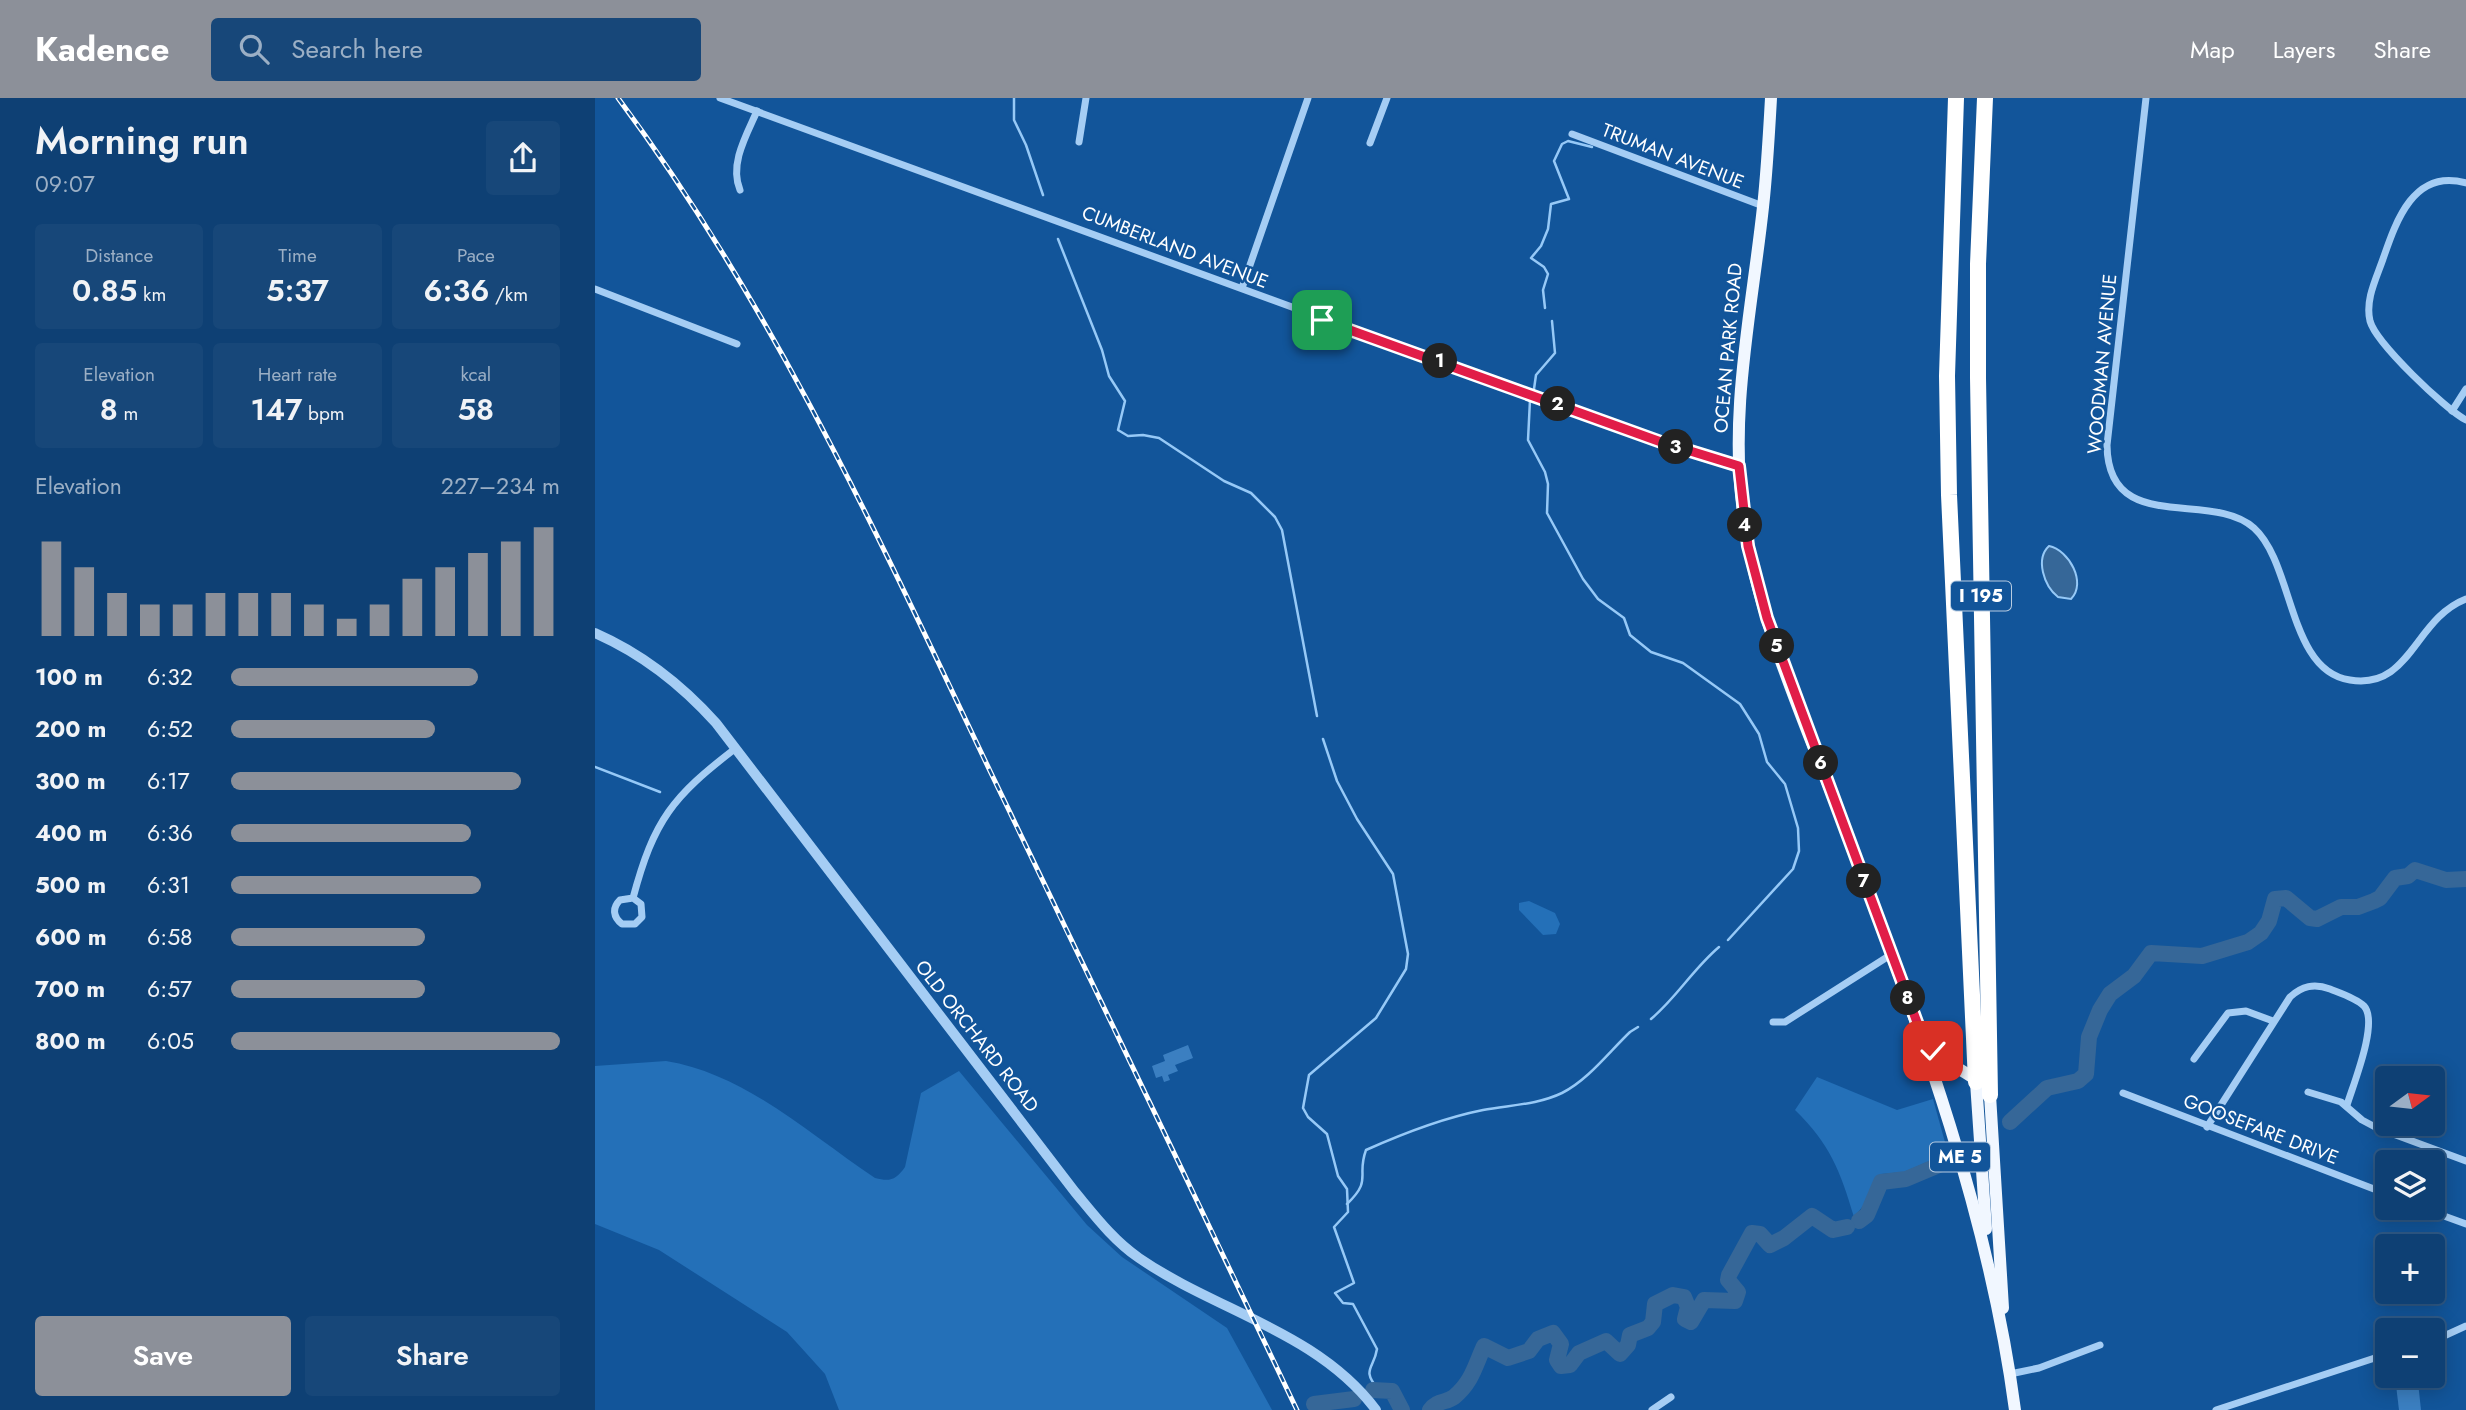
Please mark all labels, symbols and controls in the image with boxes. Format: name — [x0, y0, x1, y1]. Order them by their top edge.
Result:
search box — [211, 18, 701, 81]
text: Kadence — [35, 26, 169, 73]
icon: search — [235, 30, 273, 68]
text: Search here — [291, 30, 423, 68]
text: Map — [2190, 32, 2235, 67]
text: Layers — [2273, 32, 2335, 67]
text: Share — [2373, 32, 2431, 67]
text: Morning run — [35, 113, 249, 168]
street label: TRUMAN AVENUE — [1598, 116, 1748, 196]
button: share — [486, 121, 560, 195]
text: 09:07 — [35, 167, 95, 201]
street label: CUMBERLAND AVENUE — [1078, 199, 1272, 295]
text: Distance — [85, 242, 153, 269]
text: Time — [278, 242, 317, 269]
text: Pace — [457, 242, 495, 269]
street label: OCEAN PARK ROAD — [1707, 262, 1749, 434]
text: 0.85 — [72, 269, 137, 312]
text: 5:37 — [266, 269, 329, 312]
text: 6:36 — [424, 269, 489, 312]
street label: WOODMAN AVENUE — [2081, 273, 2123, 455]
text: km — [137, 281, 166, 308]
text: /km — [489, 281, 528, 308]
pin — [1292, 290, 1352, 350]
icon: arrive — [1303, 301, 1341, 339]
pin: 1 — [1423, 344, 1457, 378]
text: 1 — [1435, 347, 1444, 374]
text: Elevation — [83, 361, 155, 388]
text: Heart rate — [258, 361, 337, 388]
text: kcal — [460, 361, 491, 388]
pin: 2 — [1541, 386, 1576, 422]
text: 8 — [100, 388, 118, 431]
text: 147 — [250, 388, 302, 431]
text: 58 — [457, 388, 494, 431]
text: 2 — [1551, 390, 1564, 417]
text: m — [118, 400, 138, 427]
text: bpm — [302, 400, 345, 427]
pin: 3 — [1659, 430, 1693, 464]
text: 3 — [1670, 433, 1681, 460]
text: Elevation — [35, 469, 122, 503]
text: 227–234 m — [441, 469, 560, 503]
pin: 4 — [1727, 508, 1763, 542]
text: 4 — [1738, 511, 1751, 538]
road number: I 195 — [1951, 582, 2011, 610]
pin: 5 — [1759, 628, 1795, 664]
text: 5 — [1770, 632, 1783, 659]
text: 100 m — [35, 660, 103, 694]
text: 6:32 — [147, 660, 193, 694]
text: 200 m — [35, 712, 106, 746]
text: 6:52 — [147, 712, 193, 746]
pin: 6 — [1803, 746, 1839, 780]
text: 6 — [1814, 749, 1827, 776]
text: 300 m — [35, 764, 106, 798]
text: 6:17 — [147, 764, 190, 798]
text: 400 m — [35, 816, 107, 850]
text: 6:36 — [147, 816, 193, 850]
pin: 7 — [1847, 864, 1881, 898]
text: 7 — [1858, 867, 1869, 894]
text: 500 m — [35, 868, 106, 902]
text: 6:31 — [147, 868, 190, 902]
text: 600 m — [35, 920, 107, 954]
text: 6:58 — [147, 920, 193, 954]
street label: OLD ORCHARD ROAD — [909, 954, 1045, 1118]
text: 700 m — [35, 972, 105, 1006]
text: 6:57 — [147, 972, 192, 1006]
pin: 8 — [1891, 981, 1925, 1016]
text: 8 — [1902, 984, 1913, 1011]
pin — [1903, 1021, 1963, 1081]
text: 800 m — [35, 1024, 106, 1058]
text: 6:05 — [147, 1024, 194, 1058]
icon: check — [1914, 1032, 1952, 1070]
north arrow — [2375, 1066, 2445, 1136]
map controls — [2375, 1066, 2445, 1388]
street label: GOOSEFARE DRIVE — [2179, 1087, 2343, 1171]
road number: ME 5 — [1930, 1142, 1990, 1172]
button: layers — [2375, 1150, 2445, 1220]
button: + — [2375, 1234, 2445, 1304]
button: Save — [35, 1316, 291, 1396]
button: Share — [305, 1316, 560, 1396]
button: − — [2375, 1318, 2445, 1388]

